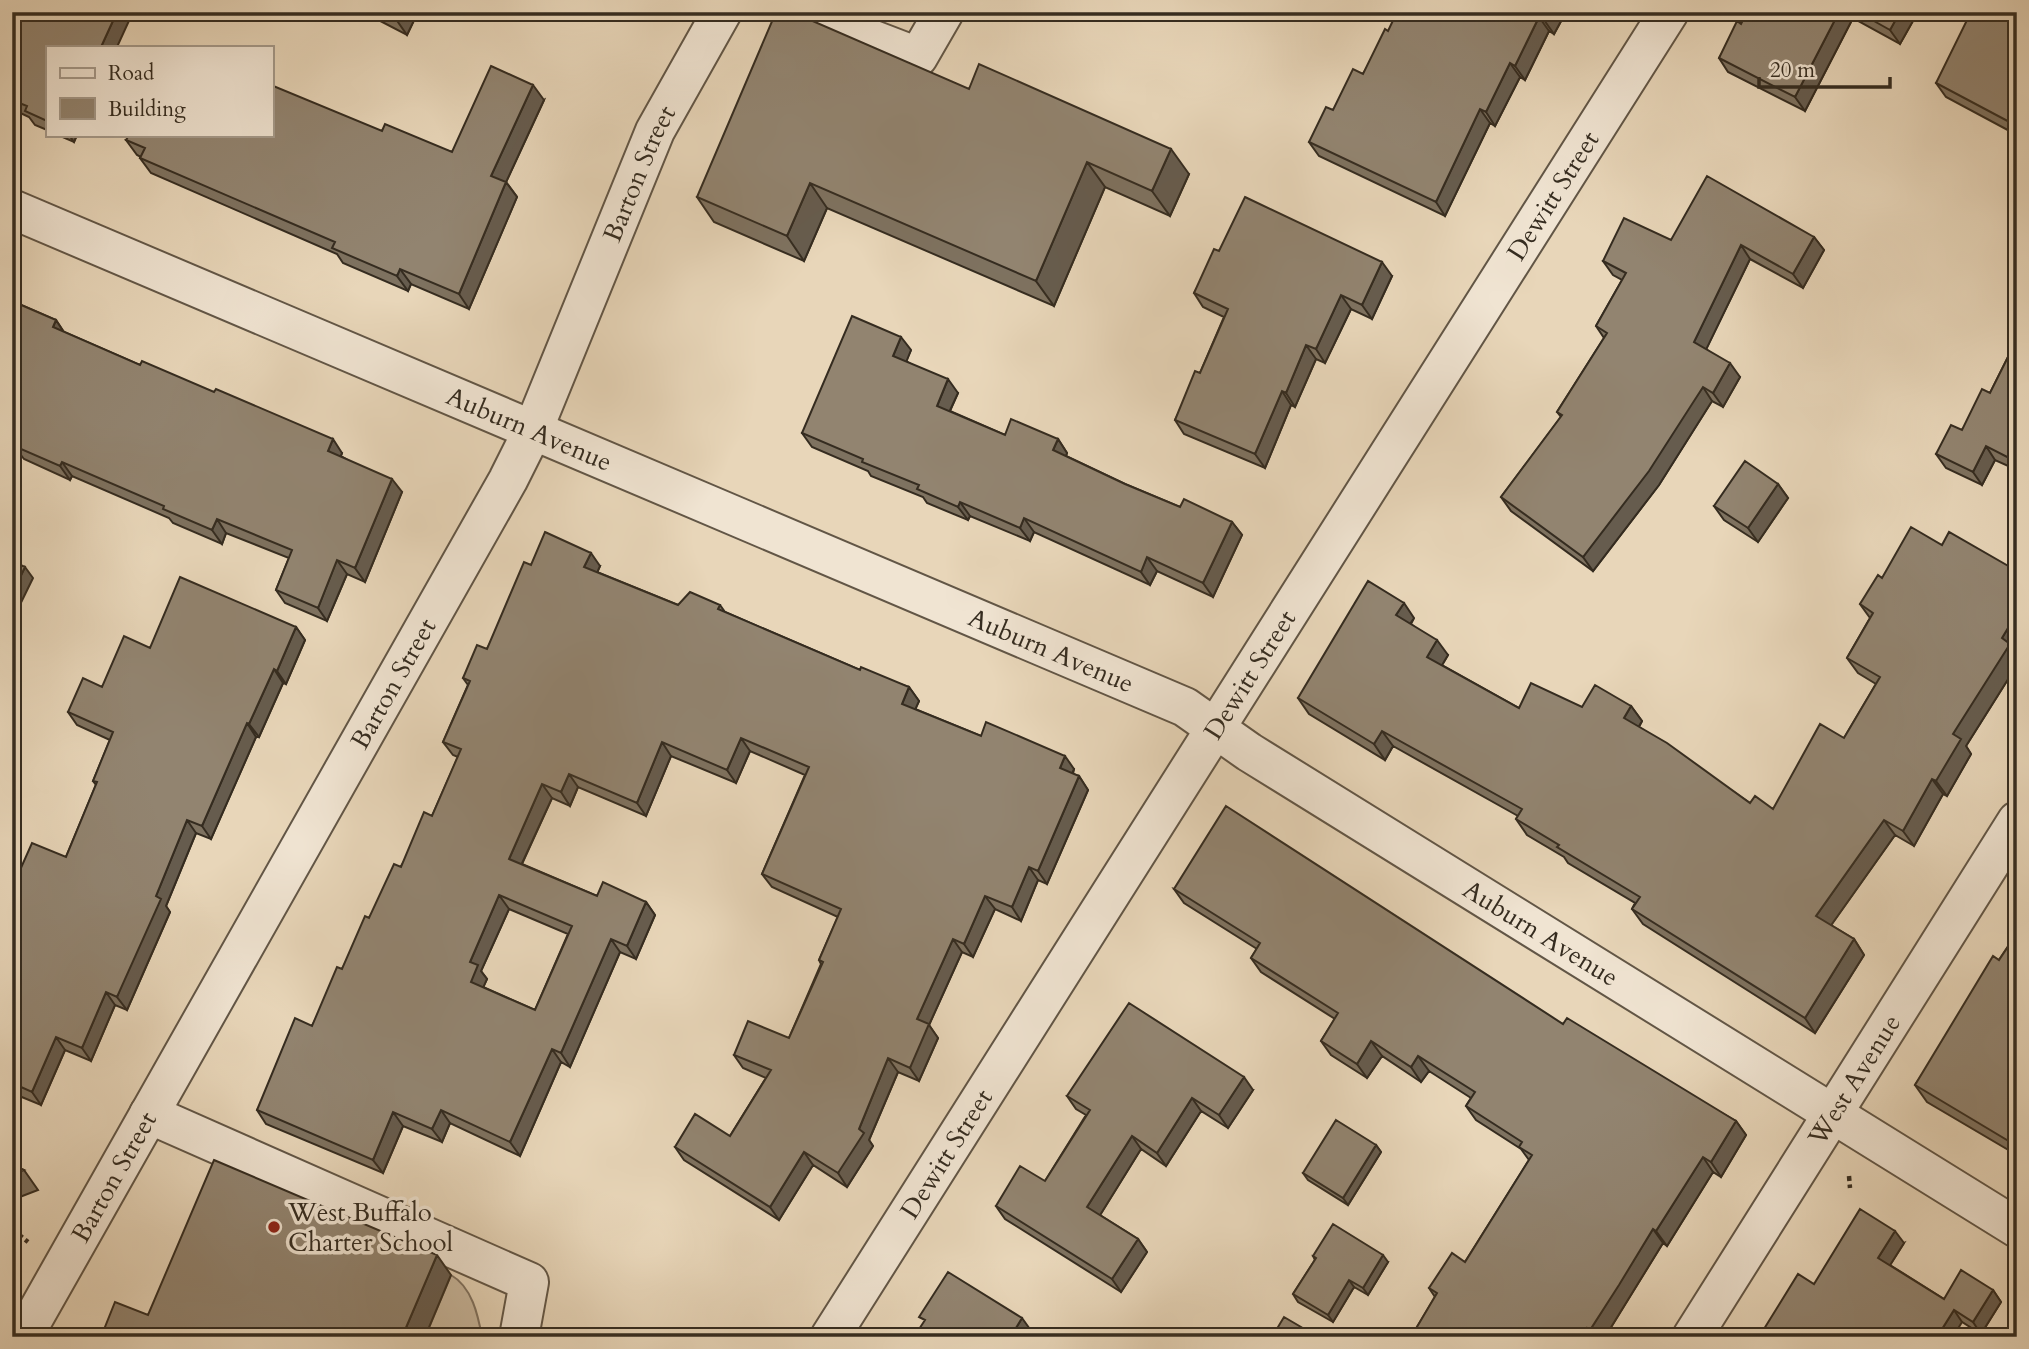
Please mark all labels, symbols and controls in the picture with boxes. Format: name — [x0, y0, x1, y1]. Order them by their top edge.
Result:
legend — [46, 46, 273, 136]
scale bar — [1759, 46, 1891, 90]
text: 20 m — [1770, 56, 1815, 85]
text: Road — [108, 59, 154, 88]
text: Building — [108, 95, 186, 124]
street label: Barton Street — [594, 99, 683, 247]
street label: Dewitt Street — [1499, 124, 1607, 267]
street label: Auburn Avenue — [441, 378, 617, 479]
street label: Auburn Avenue — [963, 600, 1139, 701]
street label: Dewitt Street — [1195, 603, 1304, 746]
street label: Barton Street — [342, 612, 444, 755]
street label: Auburn Avenue — [1457, 872, 1625, 994]
street label: West Avenue — [1799, 1007, 1908, 1153]
street label: Dewitt Street — [892, 1082, 1000, 1225]
street label: Barton Street — [63, 1105, 165, 1249]
place label: West Buffalo Charter School — [287, 1195, 454, 1260]
marker: West Buffalo Charter School — [266, 1219, 282, 1235]

